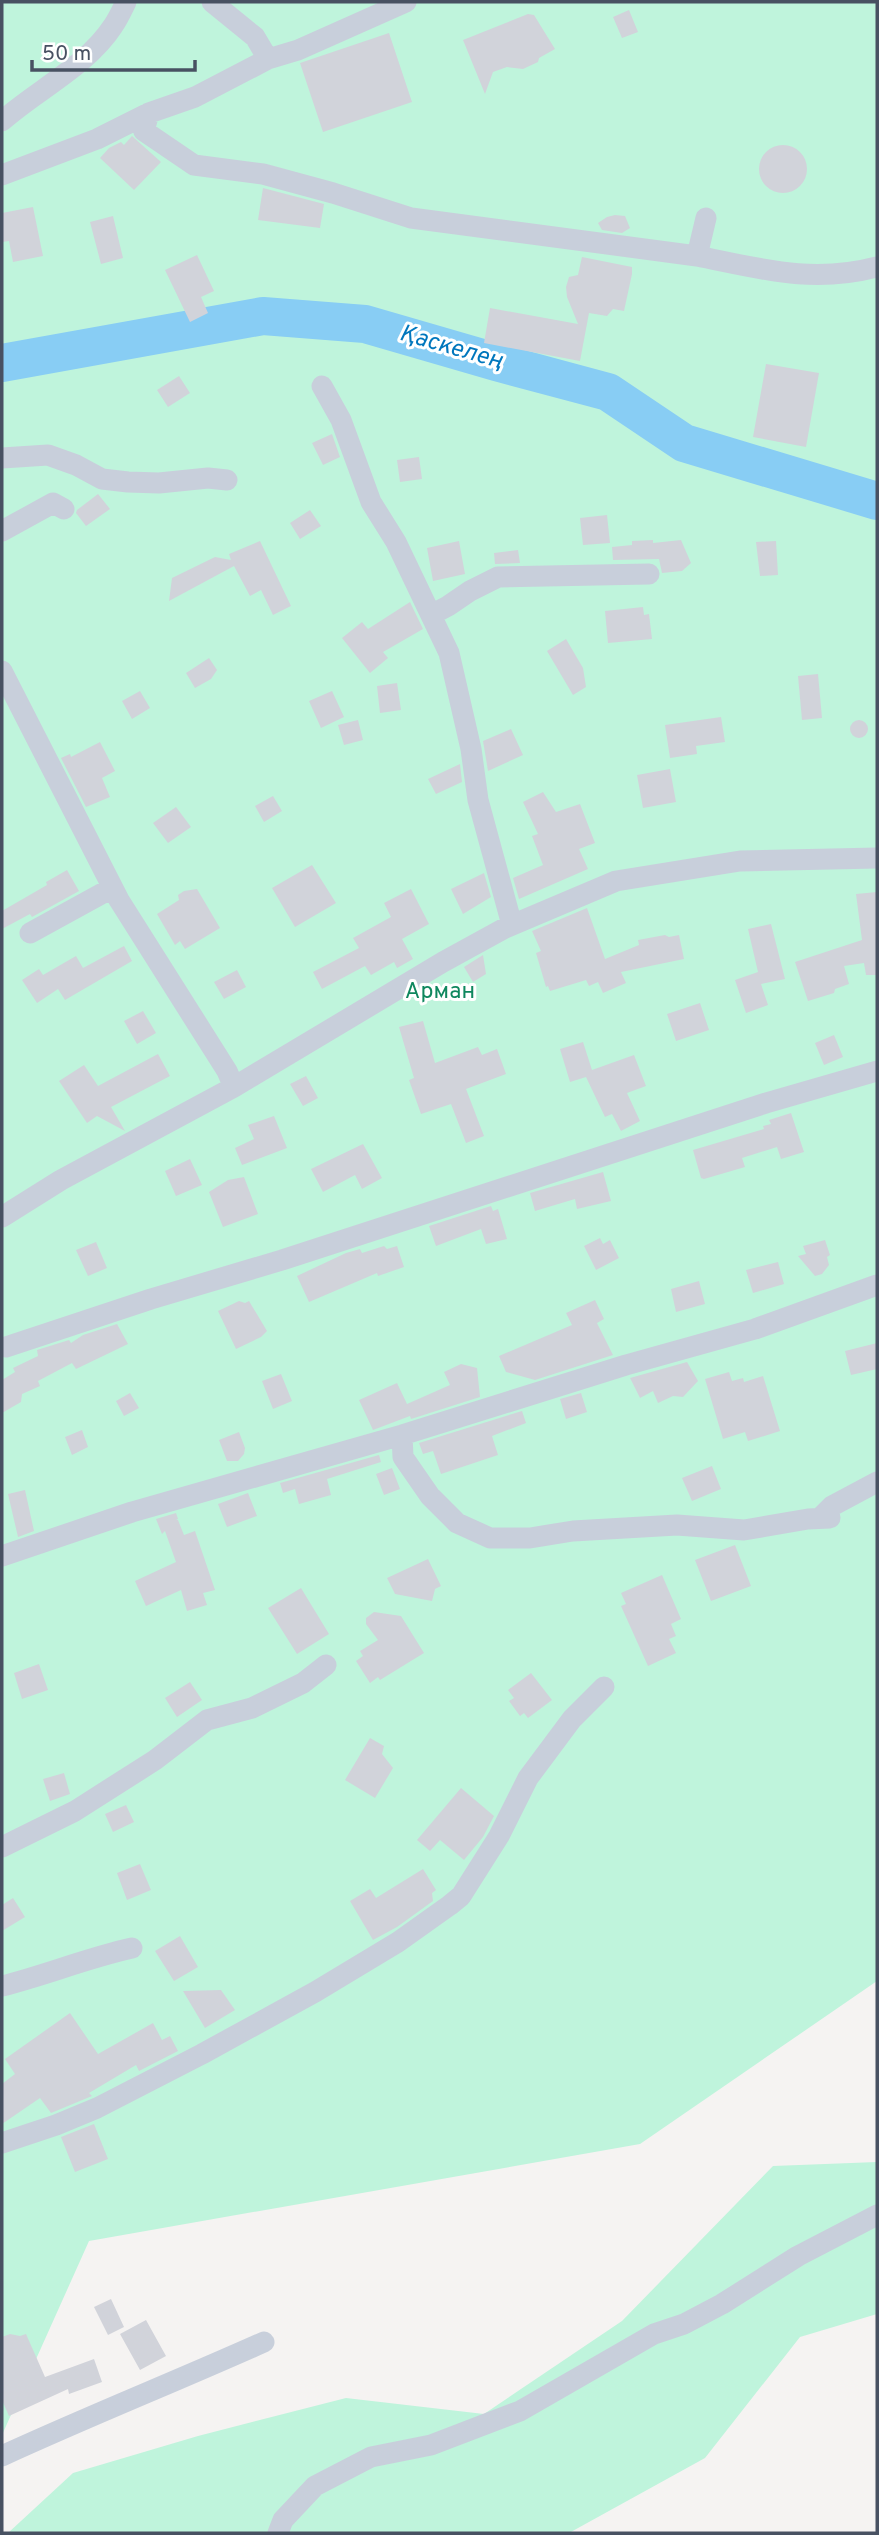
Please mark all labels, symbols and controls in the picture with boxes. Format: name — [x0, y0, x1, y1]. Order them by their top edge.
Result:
scale bar — [32, 28, 194, 72]
text: 50 m — [42, 41, 91, 68]
water label: Қаскелең — [396, 319, 507, 377]
park label: Арман — [405, 978, 475, 1007]

